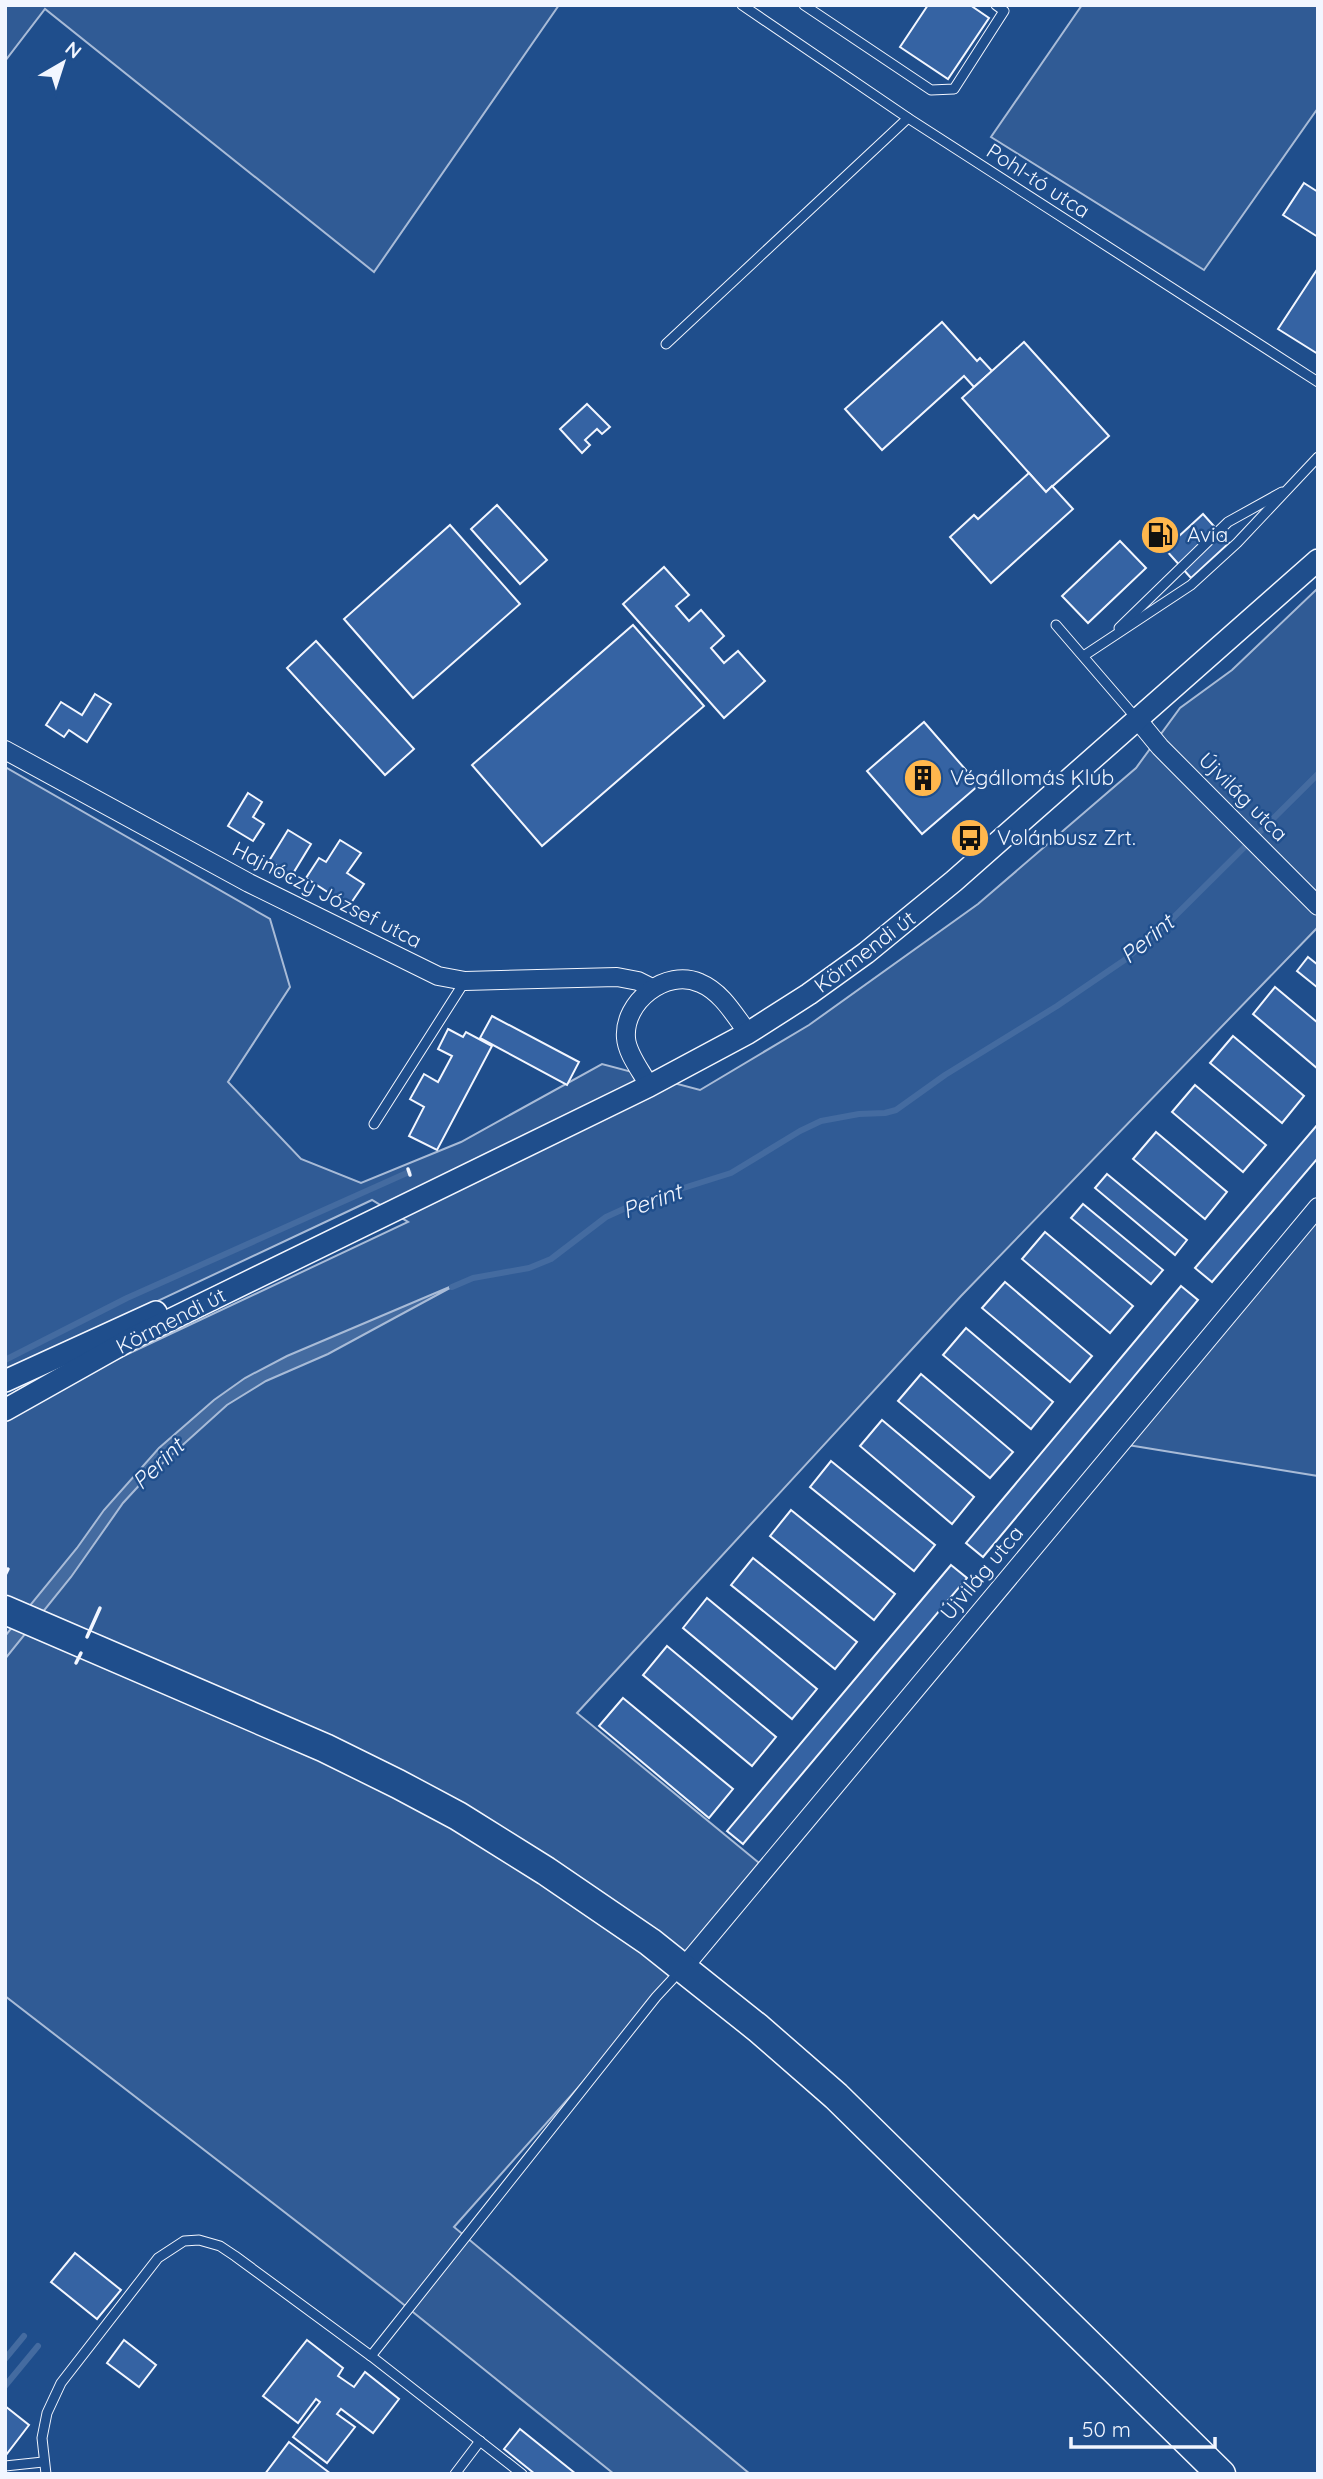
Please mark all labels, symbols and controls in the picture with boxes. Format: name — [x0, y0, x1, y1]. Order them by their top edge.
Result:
north arrow — [28, 28, 98, 98]
text: N — [61, 36, 87, 64]
street label: Pohl-tó utca — [982, 137, 1095, 223]
fuel station icon: Avia — [1139, 514, 1181, 556]
place label: Avia — [1187, 521, 1228, 547]
street label: Újvilág utca — [1194, 746, 1294, 846]
building icon: Végállomás Klub — [902, 757, 944, 799]
place label: Végállomás Klub — [950, 764, 1114, 790]
bus stop icon: Volánbusz Zrt. — [949, 817, 991, 859]
place label: Volánbusz Zrt. — [997, 824, 1136, 850]
street label: Hajnóczy József utca — [228, 835, 426, 953]
street label: Körmendi út — [809, 905, 920, 998]
water label: Perint — [1114, 906, 1181, 969]
water label: Perint — [618, 1176, 688, 1225]
street label: Körmendi út — [111, 1281, 230, 1359]
water label: Perint — [126, 1430, 191, 1495]
street label: Újvilág utca — [934, 1520, 1028, 1625]
scale bar — [1071, 2406, 1214, 2450]
text: 50 m — [1082, 2416, 1131, 2442]

